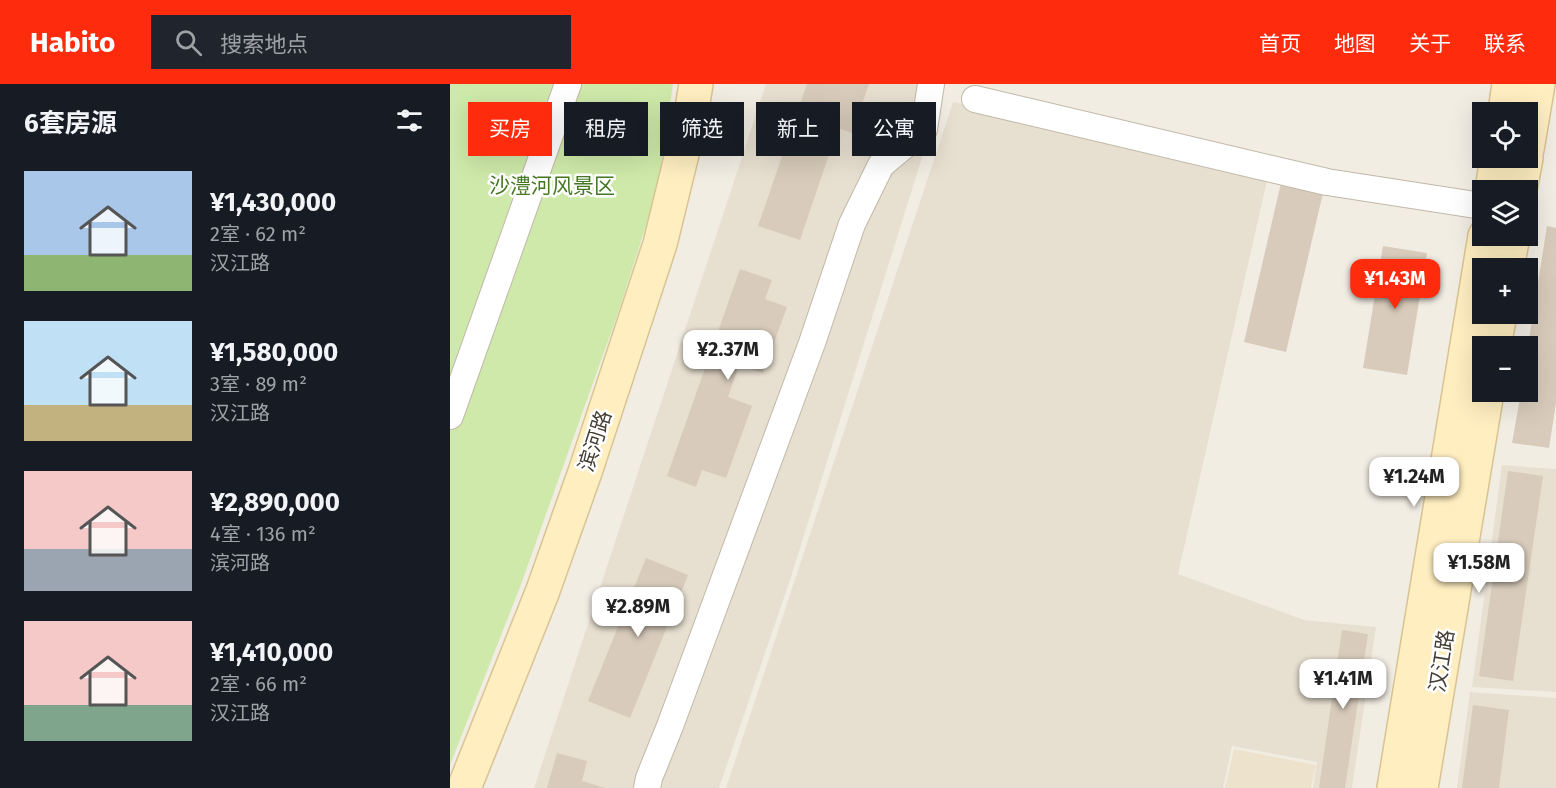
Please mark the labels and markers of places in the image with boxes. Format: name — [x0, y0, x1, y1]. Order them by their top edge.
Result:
pin: ¥1.43M — [1346, 259, 1444, 310]
pin: ¥2.37M — [679, 330, 777, 381]
pin: ¥1.24M — [1365, 457, 1463, 508]
pin: ¥1.58M — [1430, 543, 1528, 594]
pin: ¥2.89M — [589, 587, 687, 638]
pin: ¥1.41M — [1294, 659, 1392, 710]

